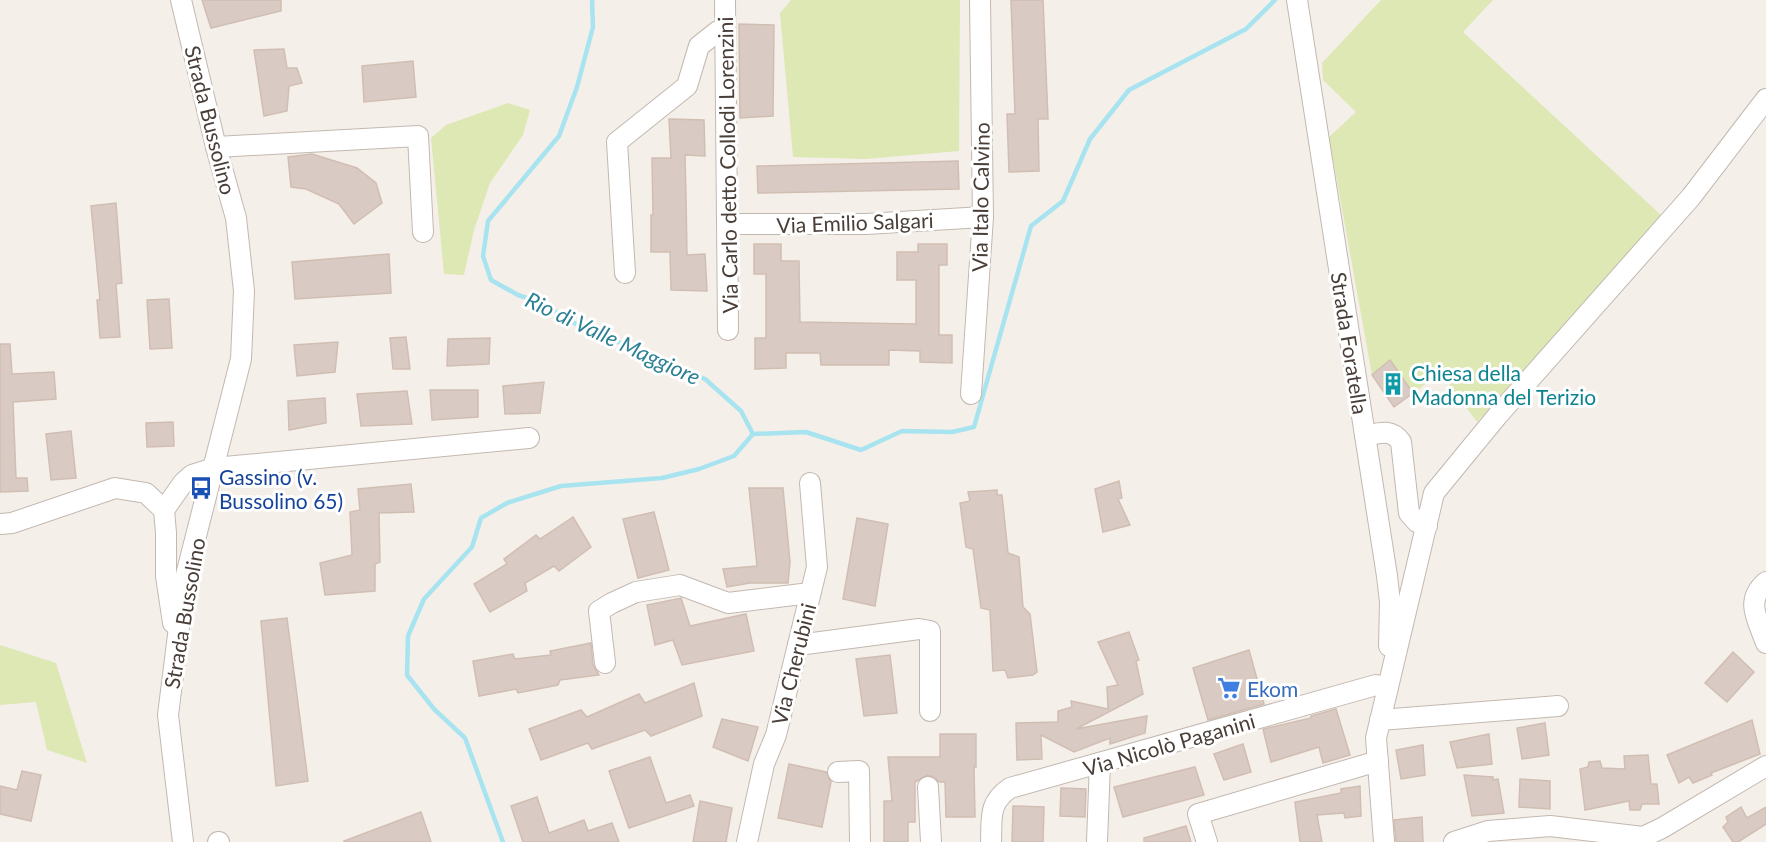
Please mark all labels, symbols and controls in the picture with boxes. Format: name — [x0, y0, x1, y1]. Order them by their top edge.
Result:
street label: Via Carlo detto Collodi Lorenzini — [712, 16, 742, 314]
street label: Strada Bussolino — [180, 43, 242, 197]
street label: Via Italo Calvino — [966, 122, 994, 272]
street label: Via Emilio Salgari — [776, 207, 934, 237]
street label: Strada Foratella — [1326, 270, 1374, 416]
water label: Rio di Valle Maggiore — [521, 286, 705, 390]
place label: Chiesa della Madonna del Terizio — [1411, 360, 1596, 409]
building icon: Chiesa della Madonna del Terizio — [1380, 371, 1406, 397]
place label: Gassino (v. Bussolino 65) — [219, 464, 343, 513]
bus stop icon: Gassino (v. Bussolino 65) — [188, 475, 214, 501]
street label: Strada Bussolino — [158, 536, 210, 690]
street label: Via Cherubini — [766, 600, 820, 728]
supermarket icon: Ekom — [1216, 675, 1242, 701]
place label: Ekom — [1247, 676, 1298, 701]
street label: Via Nicolò Paganini — [1080, 708, 1258, 780]

